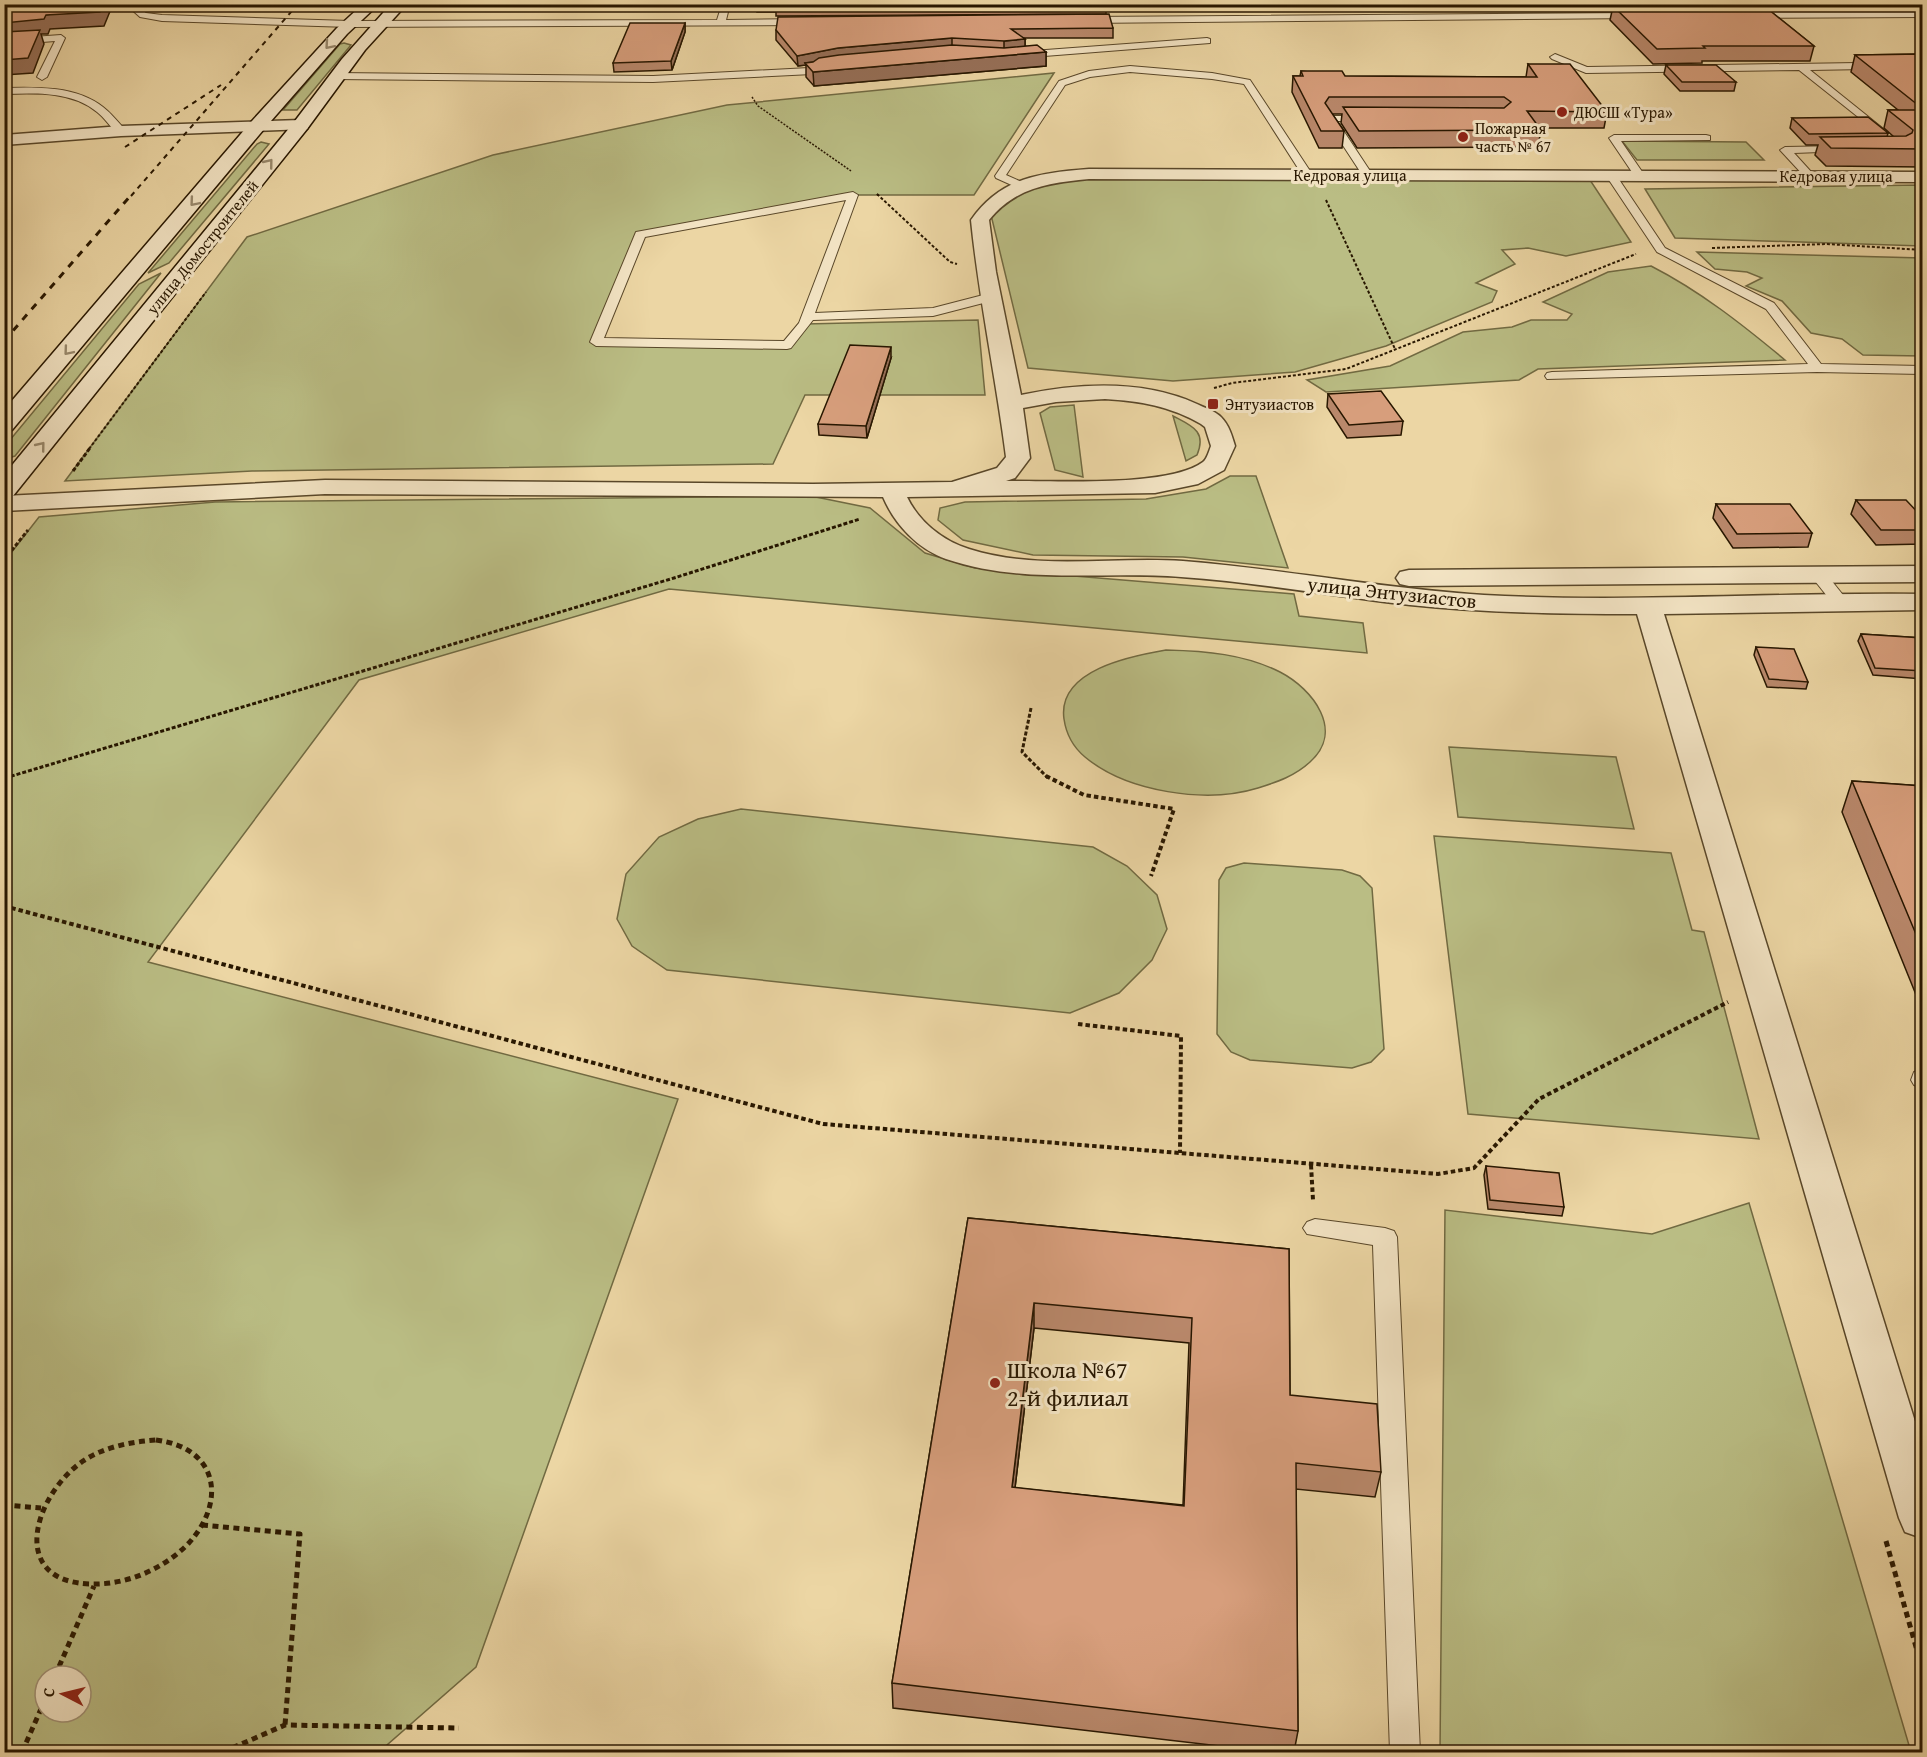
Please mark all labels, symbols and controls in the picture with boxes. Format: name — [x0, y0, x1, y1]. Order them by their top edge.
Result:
one-way arrow — [325, 38, 336, 49]
place label: ДЮСШ «Тура» — [1573, 100, 1673, 124]
marker: ДЮСШ «Тура» — [1555, 105, 1569, 119]
place label: Пожарная часть № 67 — [1475, 116, 1551, 158]
marker: Пожарная часть № 67 — [1456, 130, 1470, 144]
one-way arrow — [262, 159, 273, 170]
street label: Кедровая улица — [1293, 163, 1407, 187]
street label: Кедровая улица — [1779, 164, 1893, 188]
street label: улица Домостроителей — [140, 174, 264, 320]
one-way arrow — [190, 195, 201, 206]
one-way arrow — [64, 344, 75, 355]
place label: Энтузиастов — [1225, 392, 1314, 416]
marker: Энтузиастов — [1206, 397, 1220, 411]
one-way arrow — [34, 442, 45, 453]
street label: улица Энтузиастов — [1305, 569, 1478, 615]
place label: Школа №67 2-й филиал — [1007, 1352, 1129, 1415]
marker: Школа №67 2-й филиал — [988, 1376, 1002, 1390]
north arrow — [33, 1664, 93, 1724]
text: С — [36, 1686, 61, 1698]

